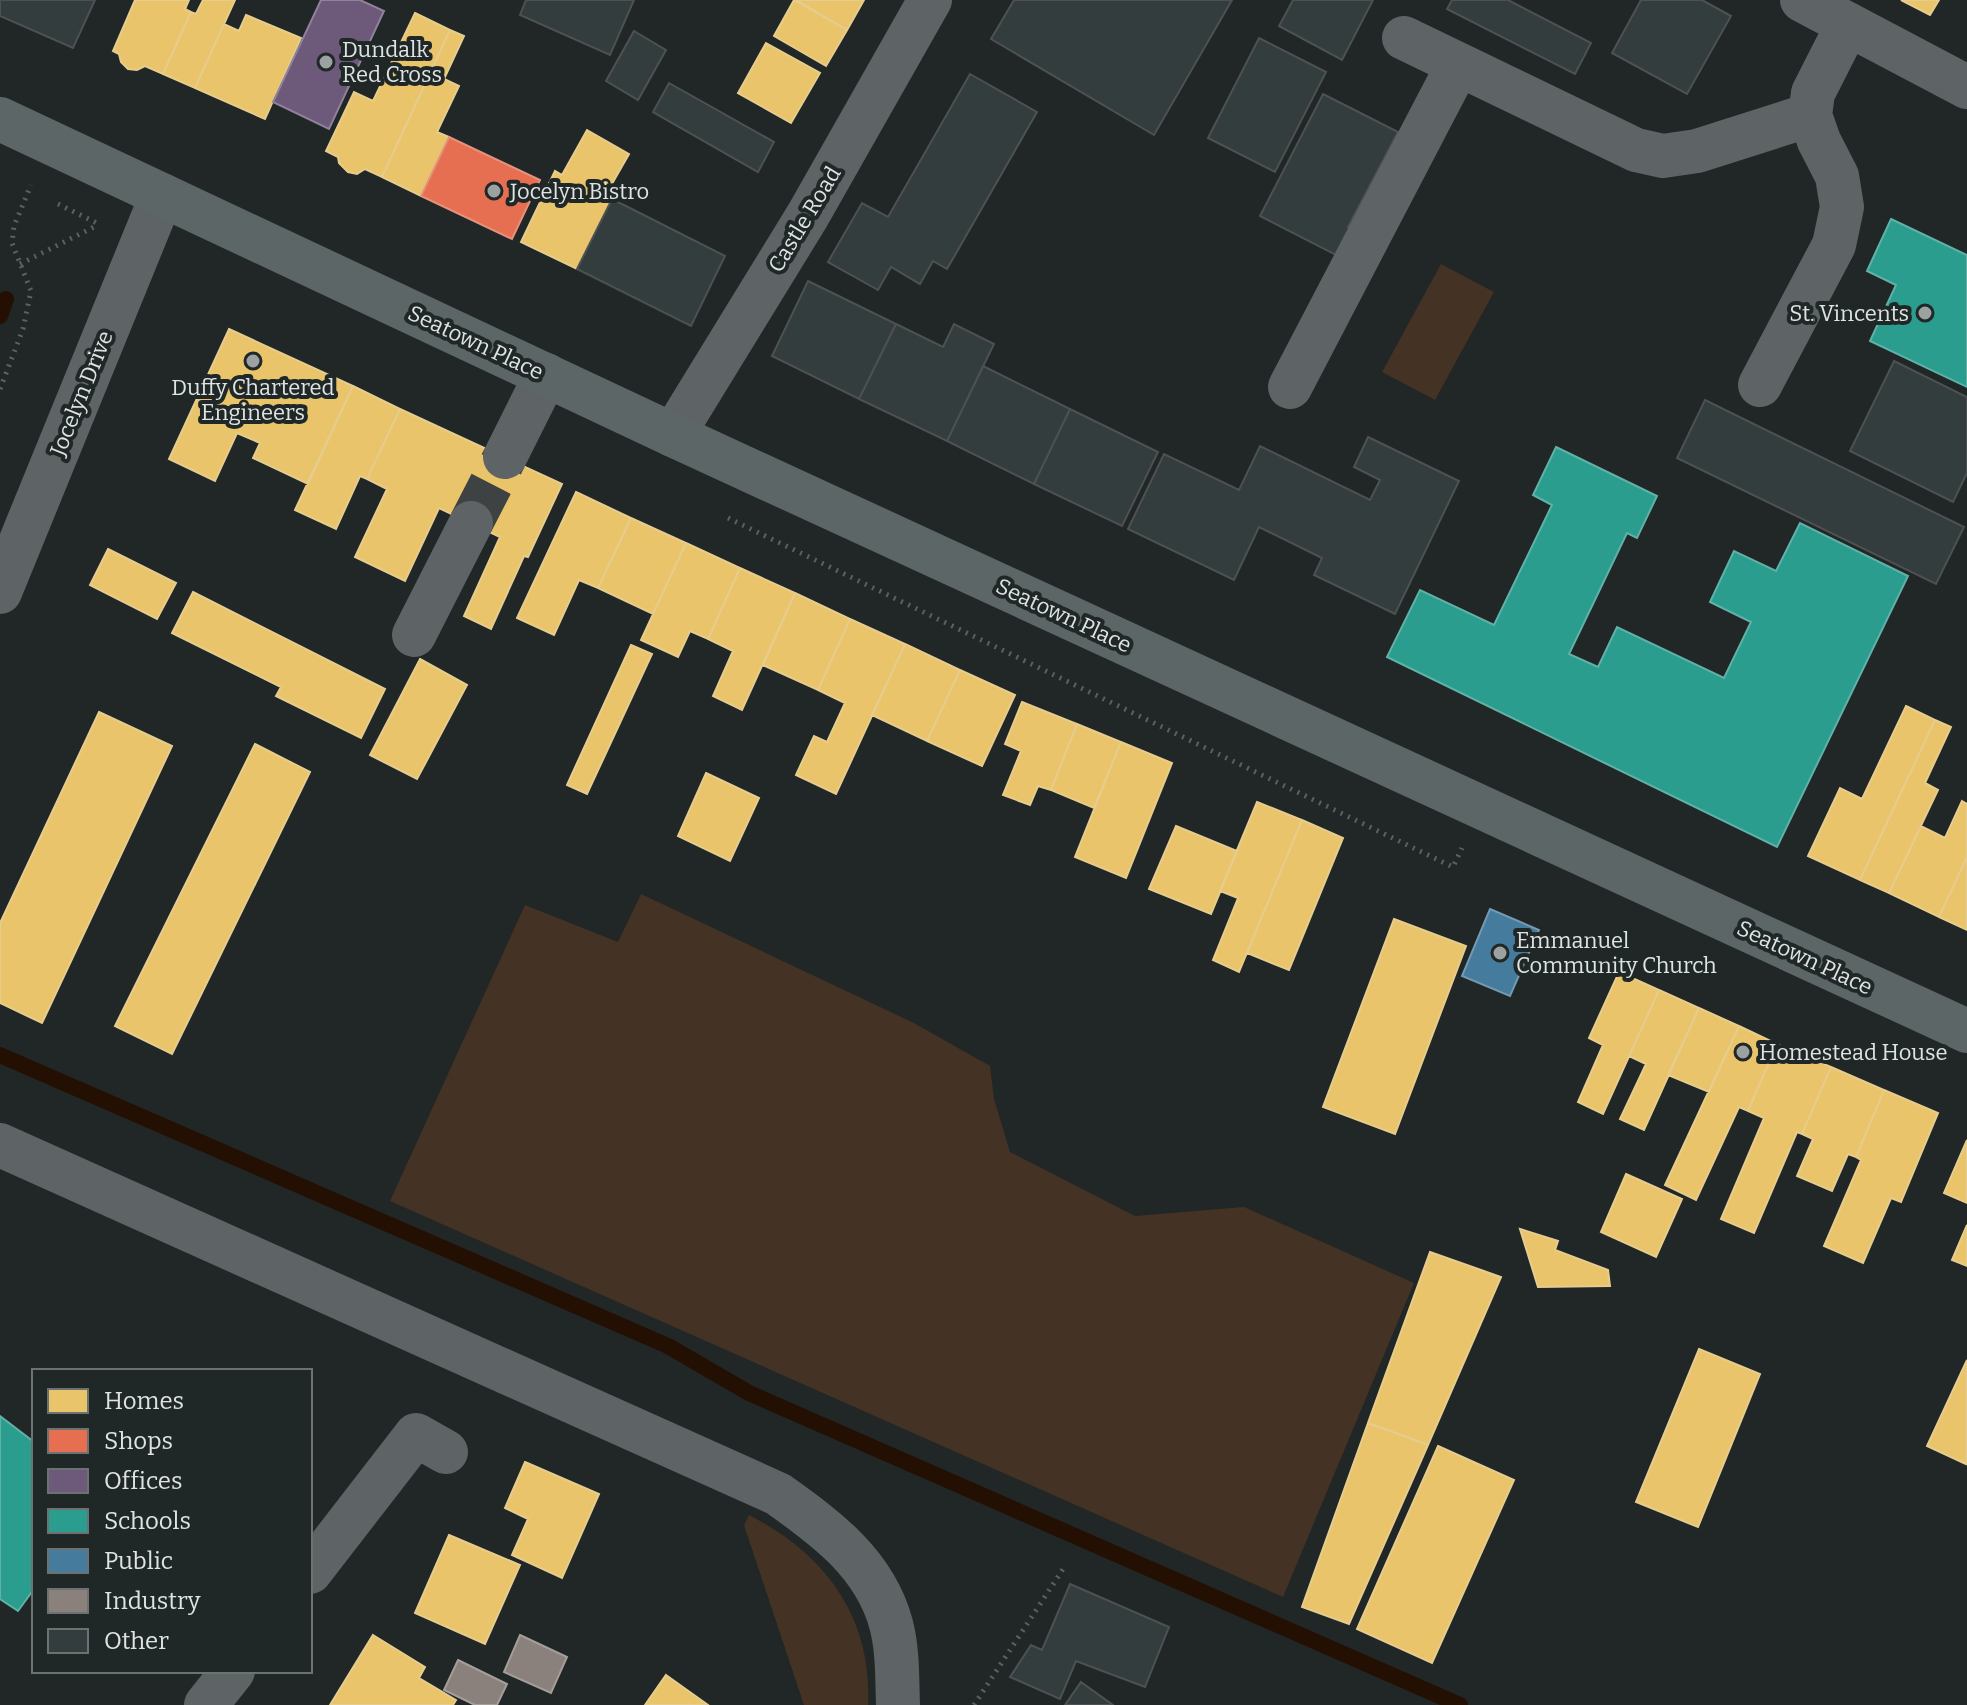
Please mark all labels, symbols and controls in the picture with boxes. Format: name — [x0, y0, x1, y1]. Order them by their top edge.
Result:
place label: Dundalk Red Cross — [342, 36, 442, 88]
marker: Dundalk Red Cross — [317, 53, 335, 71]
street label: Castle Road — [762, 162, 847, 277]
place label: Jocelyn Bistro — [509, 178, 649, 205]
marker: Jocelyn Bistro — [485, 182, 503, 200]
street label: Seatown Place — [404, 299, 548, 386]
place label: St. Vincents — [1789, 300, 1909, 327]
marker: St. Vincents — [1916, 304, 1934, 322]
street label: Jocelyn Drive — [44, 327, 119, 461]
marker: Duffy Chartered Engineers — [244, 352, 262, 370]
place label: Duffy Chartered Engineers — [171, 374, 335, 426]
street label: Seatown Place — [992, 572, 1136, 659]
street label: Seatown Place — [1733, 914, 1877, 1001]
place label: Emmanuel Community Church — [1516, 927, 1717, 979]
marker: Emmanuel Community Church — [1491, 944, 1509, 962]
place label: Homestead House — [1759, 1039, 1948, 1066]
marker: Homestead House — [1734, 1043, 1752, 1061]
legend — [32, 1369, 312, 1673]
text: Homes — [104, 1387, 184, 1415]
text: Shops — [104, 1427, 173, 1455]
text: Offices — [104, 1467, 182, 1495]
text: Schools — [104, 1507, 191, 1535]
text: Public — [104, 1547, 173, 1575]
text: Industry — [104, 1587, 201, 1615]
text: Other — [104, 1627, 169, 1655]

